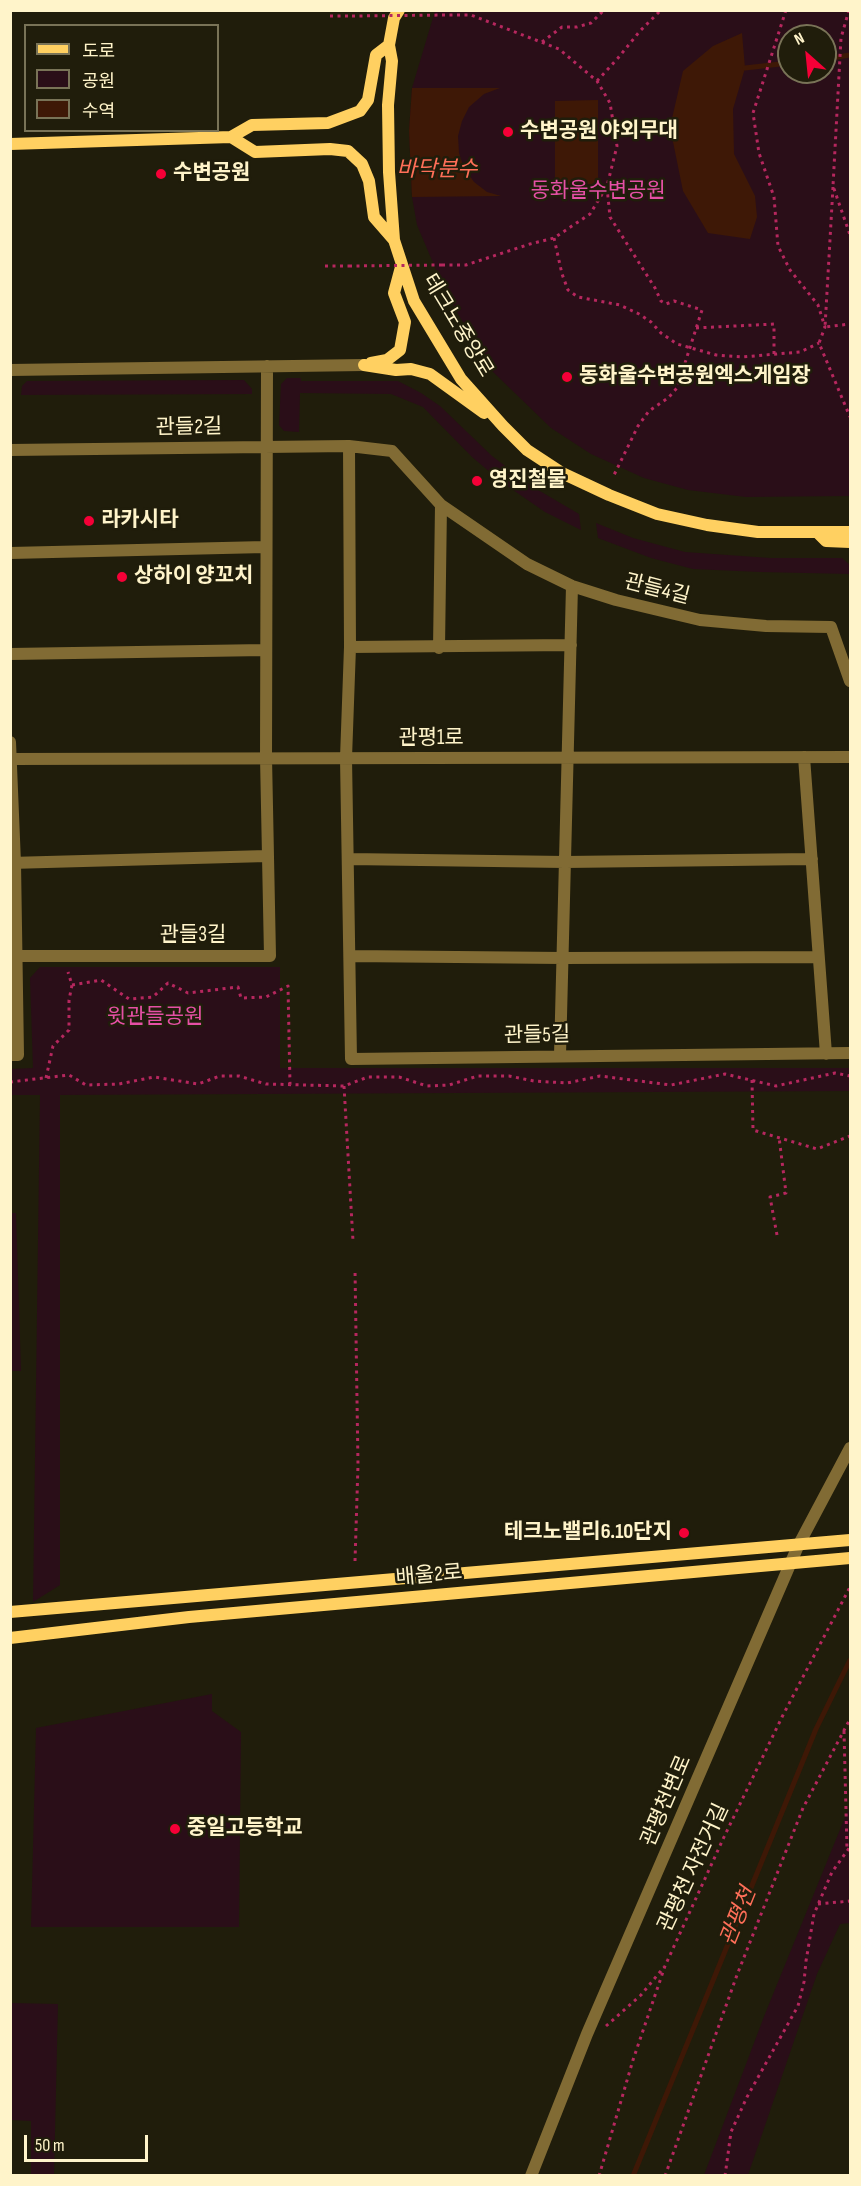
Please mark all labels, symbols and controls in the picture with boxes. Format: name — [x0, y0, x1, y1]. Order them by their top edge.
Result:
legend — [24, 24, 219, 132]
north arrow — [777, 24, 837, 84]
text: N — [791, 29, 808, 50]
text: 도로 — [82, 41, 115, 62]
text: 공원 — [82, 71, 115, 92]
text: 수역 — [82, 101, 115, 122]
place label: 수변공원 야외무대 — [520, 119, 678, 145]
marker: 수변공원 야외무대 — [501, 125, 515, 139]
water label: 바닥분수 — [397, 157, 477, 183]
place label: 수변공원 — [173, 161, 250, 187]
marker: 수변공원 — [154, 167, 168, 181]
park label: 동화울수변공원 — [530, 179, 666, 205]
street label: 테크노중앙로 — [416, 270, 498, 382]
place label: 동화울수변공원엑스게임장 — [579, 364, 811, 390]
marker: 동화울수변공원엑스게임장 — [560, 370, 574, 384]
street label: 관들2길 — [155, 415, 223, 441]
place label: 영진철물 — [489, 468, 566, 494]
marker: 영진철물 — [470, 474, 484, 488]
place label: 라카시타 — [101, 508, 178, 534]
marker: 라카시타 — [82, 514, 96, 528]
place label: 상하이 양꼬치 — [134, 564, 253, 590]
marker: 상하이 양꼬치 — [115, 570, 129, 584]
street label: 관들4길 — [622, 570, 692, 610]
street label: 관평1로 — [398, 726, 464, 752]
street label: 관들3길 — [160, 923, 226, 949]
park label: 윗관들공원 — [107, 1005, 203, 1031]
street label: 관들5길 — [504, 1023, 570, 1049]
place label: 테크노밸리6.10단지 — [504, 1520, 672, 1546]
marker: 테크노밸리6.10단지 — [677, 1526, 691, 1540]
street label: 배울2로 — [395, 1561, 463, 1591]
street label: 관평천변로 — [637, 1752, 697, 1850]
street label: 관평천 자전거길 — [653, 1800, 735, 1936]
place label: 중일고등학교 — [187, 1816, 303, 1842]
marker: 중일고등학교 — [168, 1822, 182, 1836]
water label: 관평천 — [715, 1884, 763, 1950]
scale bar — [27, 2123, 152, 2161]
text: 50 m — [35, 2135, 65, 2156]

